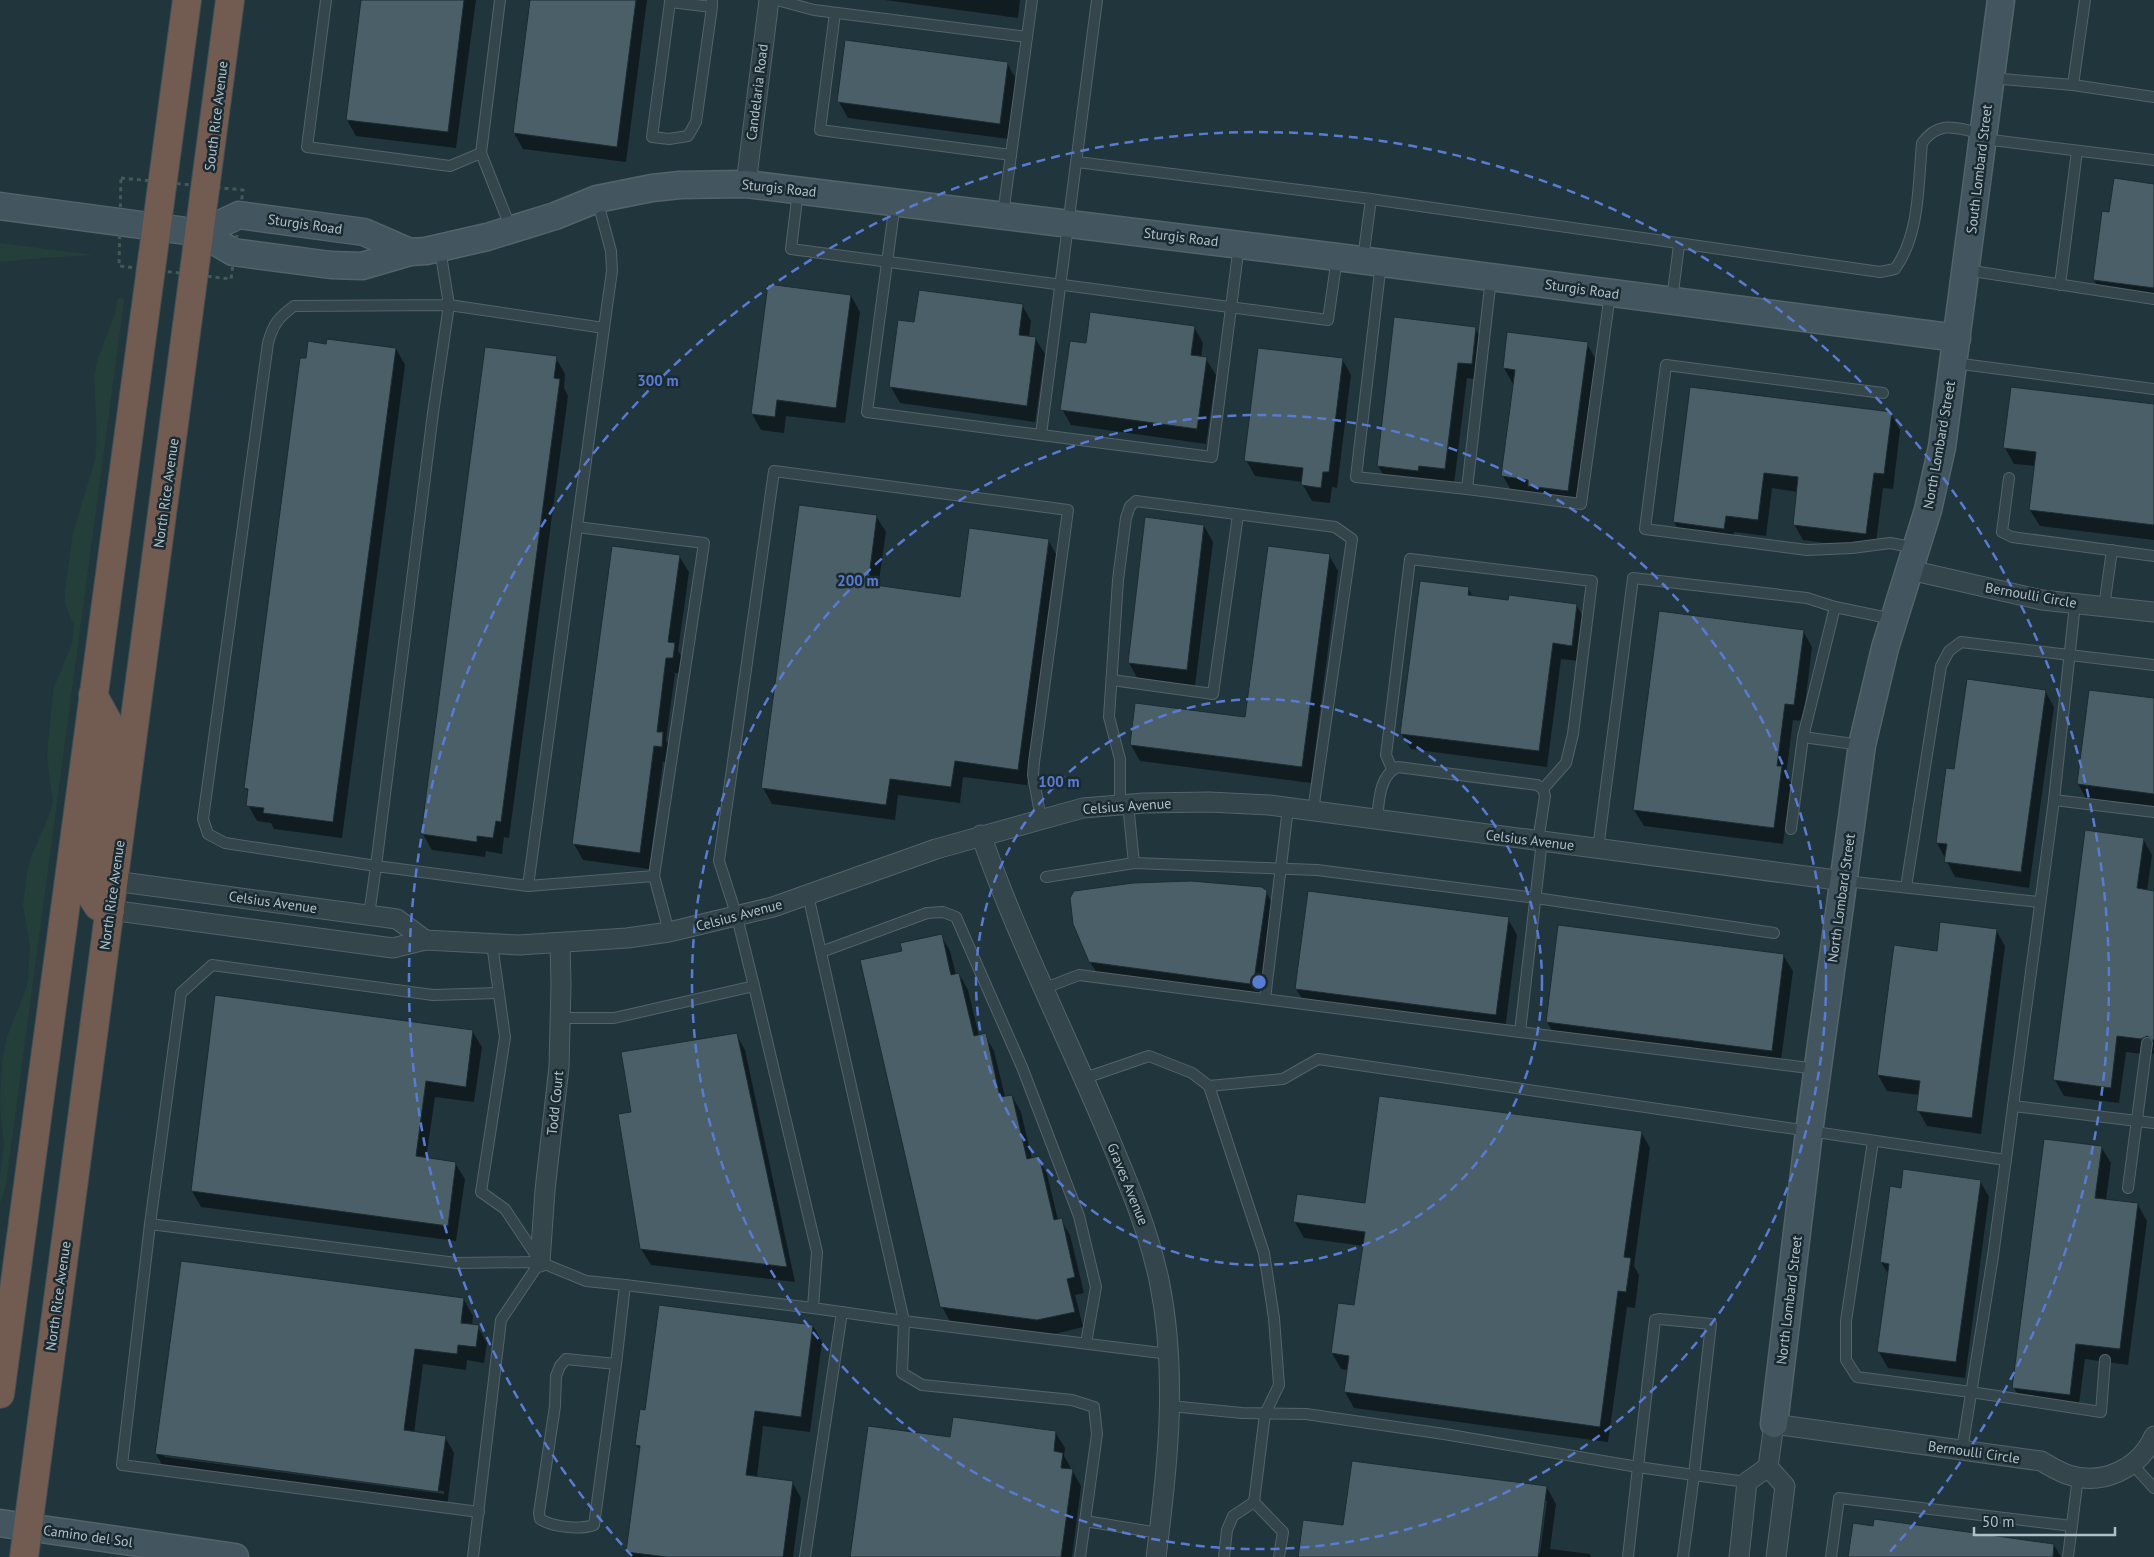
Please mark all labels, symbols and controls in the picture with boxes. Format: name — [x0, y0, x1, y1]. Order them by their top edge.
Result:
street label: Candelaria Road — [742, 43, 772, 141]
street label: South Rice Avenue — [200, 60, 232, 172]
street label: South Lombard Street — [1962, 103, 1996, 235]
street label: Sturgis Road — [741, 175, 817, 201]
street label: Sturgis Road — [267, 210, 343, 238]
street label: Sturgis Road — [1143, 223, 1219, 251]
street label: Sturgis Road — [1544, 275, 1620, 303]
text: 300 m — [637, 371, 679, 390]
street label: North Lombard Street — [1919, 379, 1959, 510]
street label: North Rice Avenue — [149, 437, 183, 549]
text: 200 m — [837, 571, 879, 590]
street label: Bernoulli Circle — [1984, 578, 2078, 612]
text: 100 m — [1038, 772, 1080, 791]
street label: Celsius Avenue — [1082, 794, 1172, 818]
street label: Celsius Avenue — [1485, 826, 1575, 854]
street label: North Lombard Street — [1823, 832, 1859, 964]
street label: North Rice Avenue — [95, 839, 129, 951]
street label: Celsius Avenue — [228, 887, 318, 917]
street label: Celsius Avenue — [694, 895, 784, 935]
centre of rings — [1250, 973, 1268, 991]
street label: Todd Court — [543, 1070, 567, 1136]
street label: Graves Avenue — [1103, 1140, 1153, 1228]
street label: North Lombard Street — [1772, 1234, 1806, 1366]
street label: North Rice Avenue — [41, 1240, 75, 1352]
street label: Bernoulli Circle — [1927, 1437, 2021, 1467]
scale bar — [1974, 1504, 2115, 1536]
text: 50 m — [1982, 1512, 2015, 1531]
street label: Camino del Sol — [42, 1521, 134, 1551]

